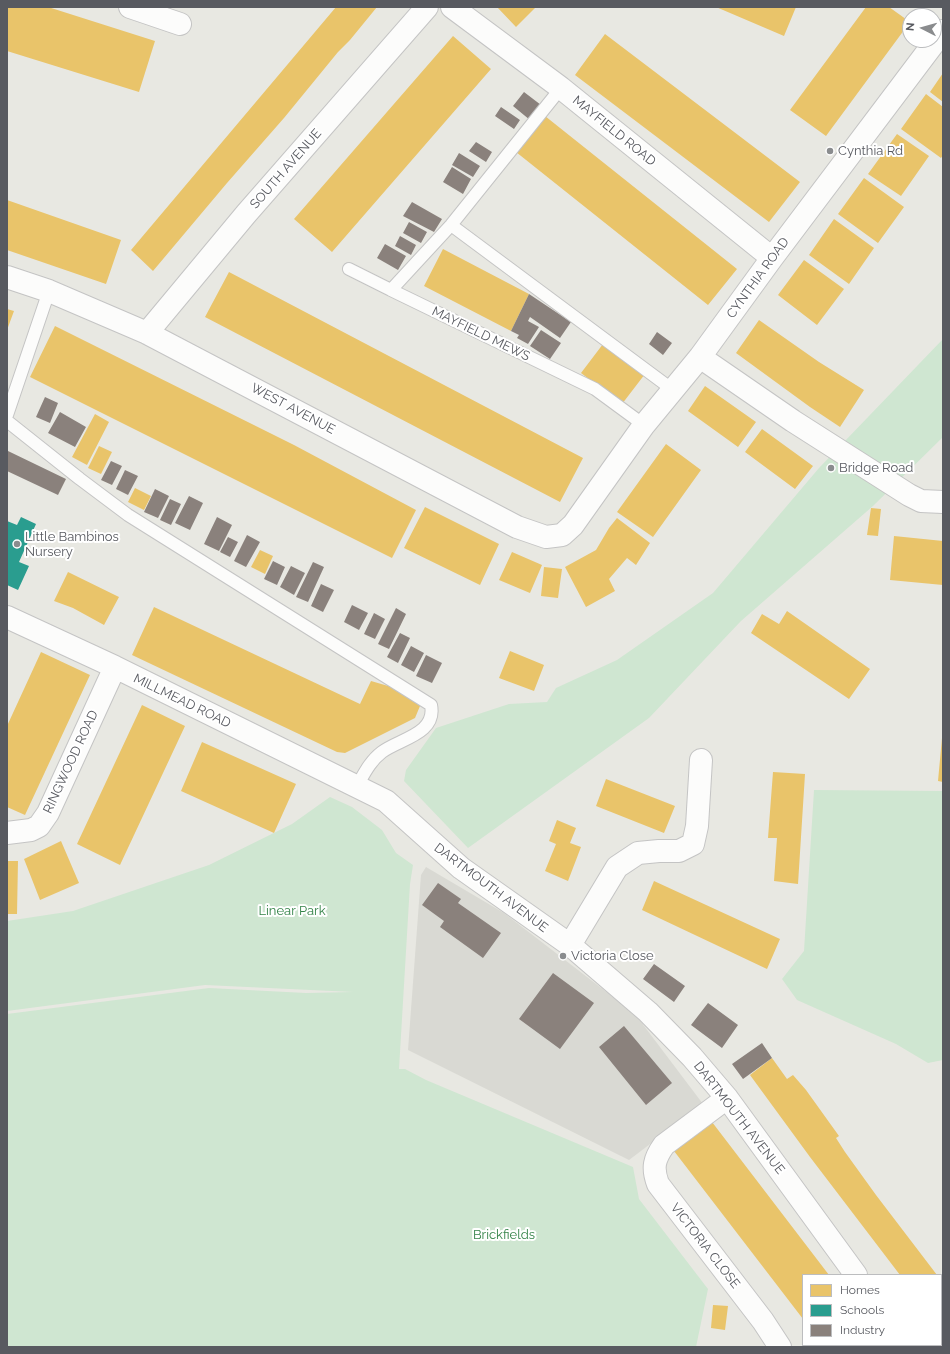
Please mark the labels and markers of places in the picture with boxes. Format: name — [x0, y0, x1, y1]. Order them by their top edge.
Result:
place label: Cynthia Rd — [838, 143, 903, 159]
marker: Cynthia Rd — [825, 146, 835, 156]
place label: Bridge Road — [839, 460, 913, 476]
marker: Bridge Road — [826, 463, 836, 473]
place label: Little Bambinos Nursery — [25, 529, 119, 560]
marker: Little Bambinos Nursery — [12, 539, 22, 549]
place label: Victoria Close — [571, 948, 654, 964]
marker: Victoria Close — [558, 951, 568, 961]

